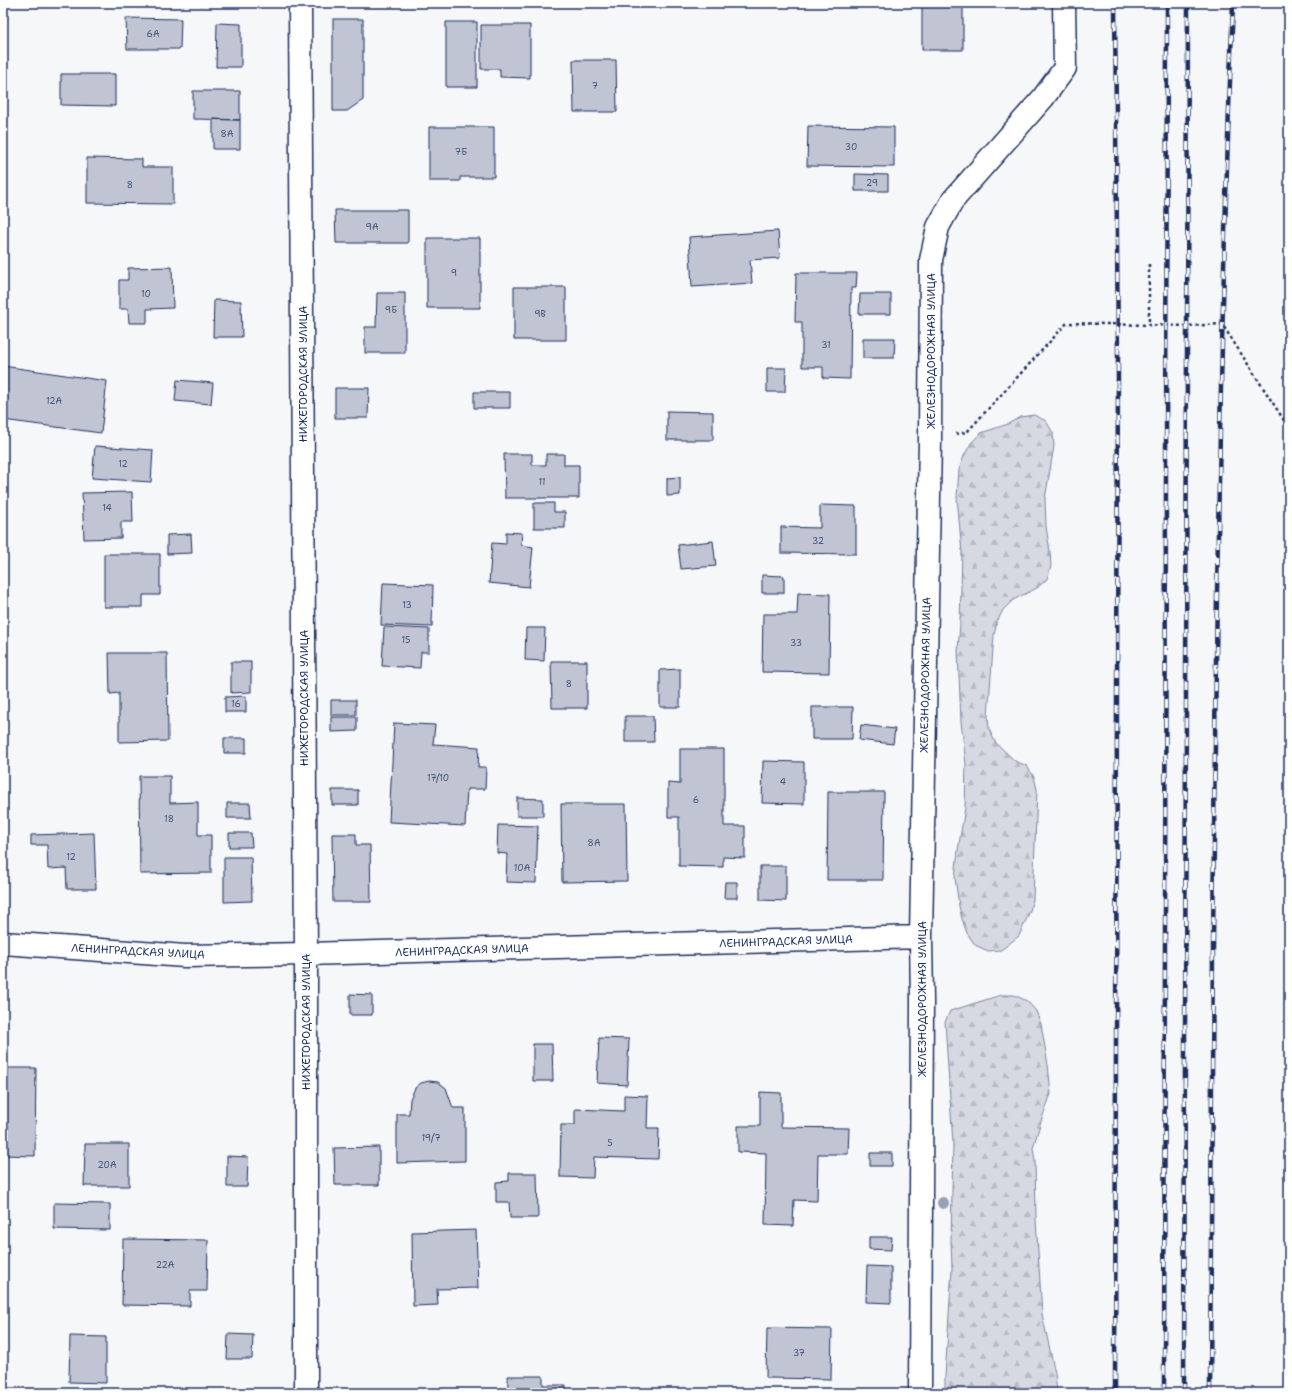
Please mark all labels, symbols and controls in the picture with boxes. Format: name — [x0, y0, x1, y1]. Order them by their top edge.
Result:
house number: 6А — [147, 28, 160, 40]
house number: 7 — [592, 80, 598, 92]
house number: 8А — [221, 128, 234, 140]
house number: 30 — [845, 141, 857, 153]
house number: 7Б — [455, 146, 467, 158]
house number: 29 — [866, 177, 878, 189]
house number: 8 — [127, 179, 133, 191]
house number: 9А — [366, 221, 379, 233]
house number: 9 — [451, 267, 457, 279]
street label: ЖЕЛЕЗНОДОРОЖНАЯ УЛИЦА — [924, 273, 939, 429]
house number: 10 — [141, 288, 151, 300]
house number: 9Б — [385, 304, 397, 316]
street label: НИЖЕГОРОДСКАЯ УЛИЦА — [296, 306, 311, 442]
house number: 9В — [534, 308, 546, 320]
house number: 31 — [821, 339, 831, 351]
house number: 12А — [46, 395, 63, 407]
house number: 12 — [118, 458, 128, 470]
house number: 11 — [538, 476, 546, 488]
house number: 14 — [102, 502, 112, 514]
house number: 32 — [812, 535, 824, 547]
street label: ЖЕЛЕЗНОДОРОЖНАЯ УЛИЦА — [917, 597, 934, 753]
house number: 13 — [402, 599, 412, 611]
street label: НИЖЕГОРОДСКАЯ УЛИЦА — [297, 630, 312, 766]
house number: 15 — [401, 634, 411, 646]
house number: 33 — [790, 637, 802, 649]
house number: 8 — [566, 678, 572, 690]
house number: 16 — [231, 698, 241, 710]
house number: 17/10 — [427, 772, 449, 784]
house number: 4 — [780, 776, 786, 788]
house number: 6 — [693, 794, 699, 806]
house number: 18 — [164, 813, 174, 825]
house number: 8А — [588, 837, 601, 849]
house number: 12 — [66, 851, 76, 863]
house number: 10А — [514, 862, 531, 874]
street label: ЖЕЛЕЗНОДОРОЖНАЯ УЛИЦА — [915, 921, 930, 1077]
street label: ЛЕНИНГРАДСКАЯ УЛИЦА — [719, 932, 853, 951]
street label: ЛЕНИНГРАДСКАЯ УЛИЦА — [71, 941, 205, 962]
street label: ЛЕНИНГРАДСКАЯ УЛИЦА — [395, 941, 529, 960]
street label: НИЖЕГОРОДСКАЯ УЛИЦА — [299, 954, 314, 1090]
house number: 19/7 — [421, 1132, 441, 1144]
house number: 5 — [607, 1137, 613, 1149]
house number: 20А — [98, 1159, 117, 1171]
house number: 22А — [156, 1259, 175, 1271]
house number: 37 — [793, 1347, 805, 1359]

